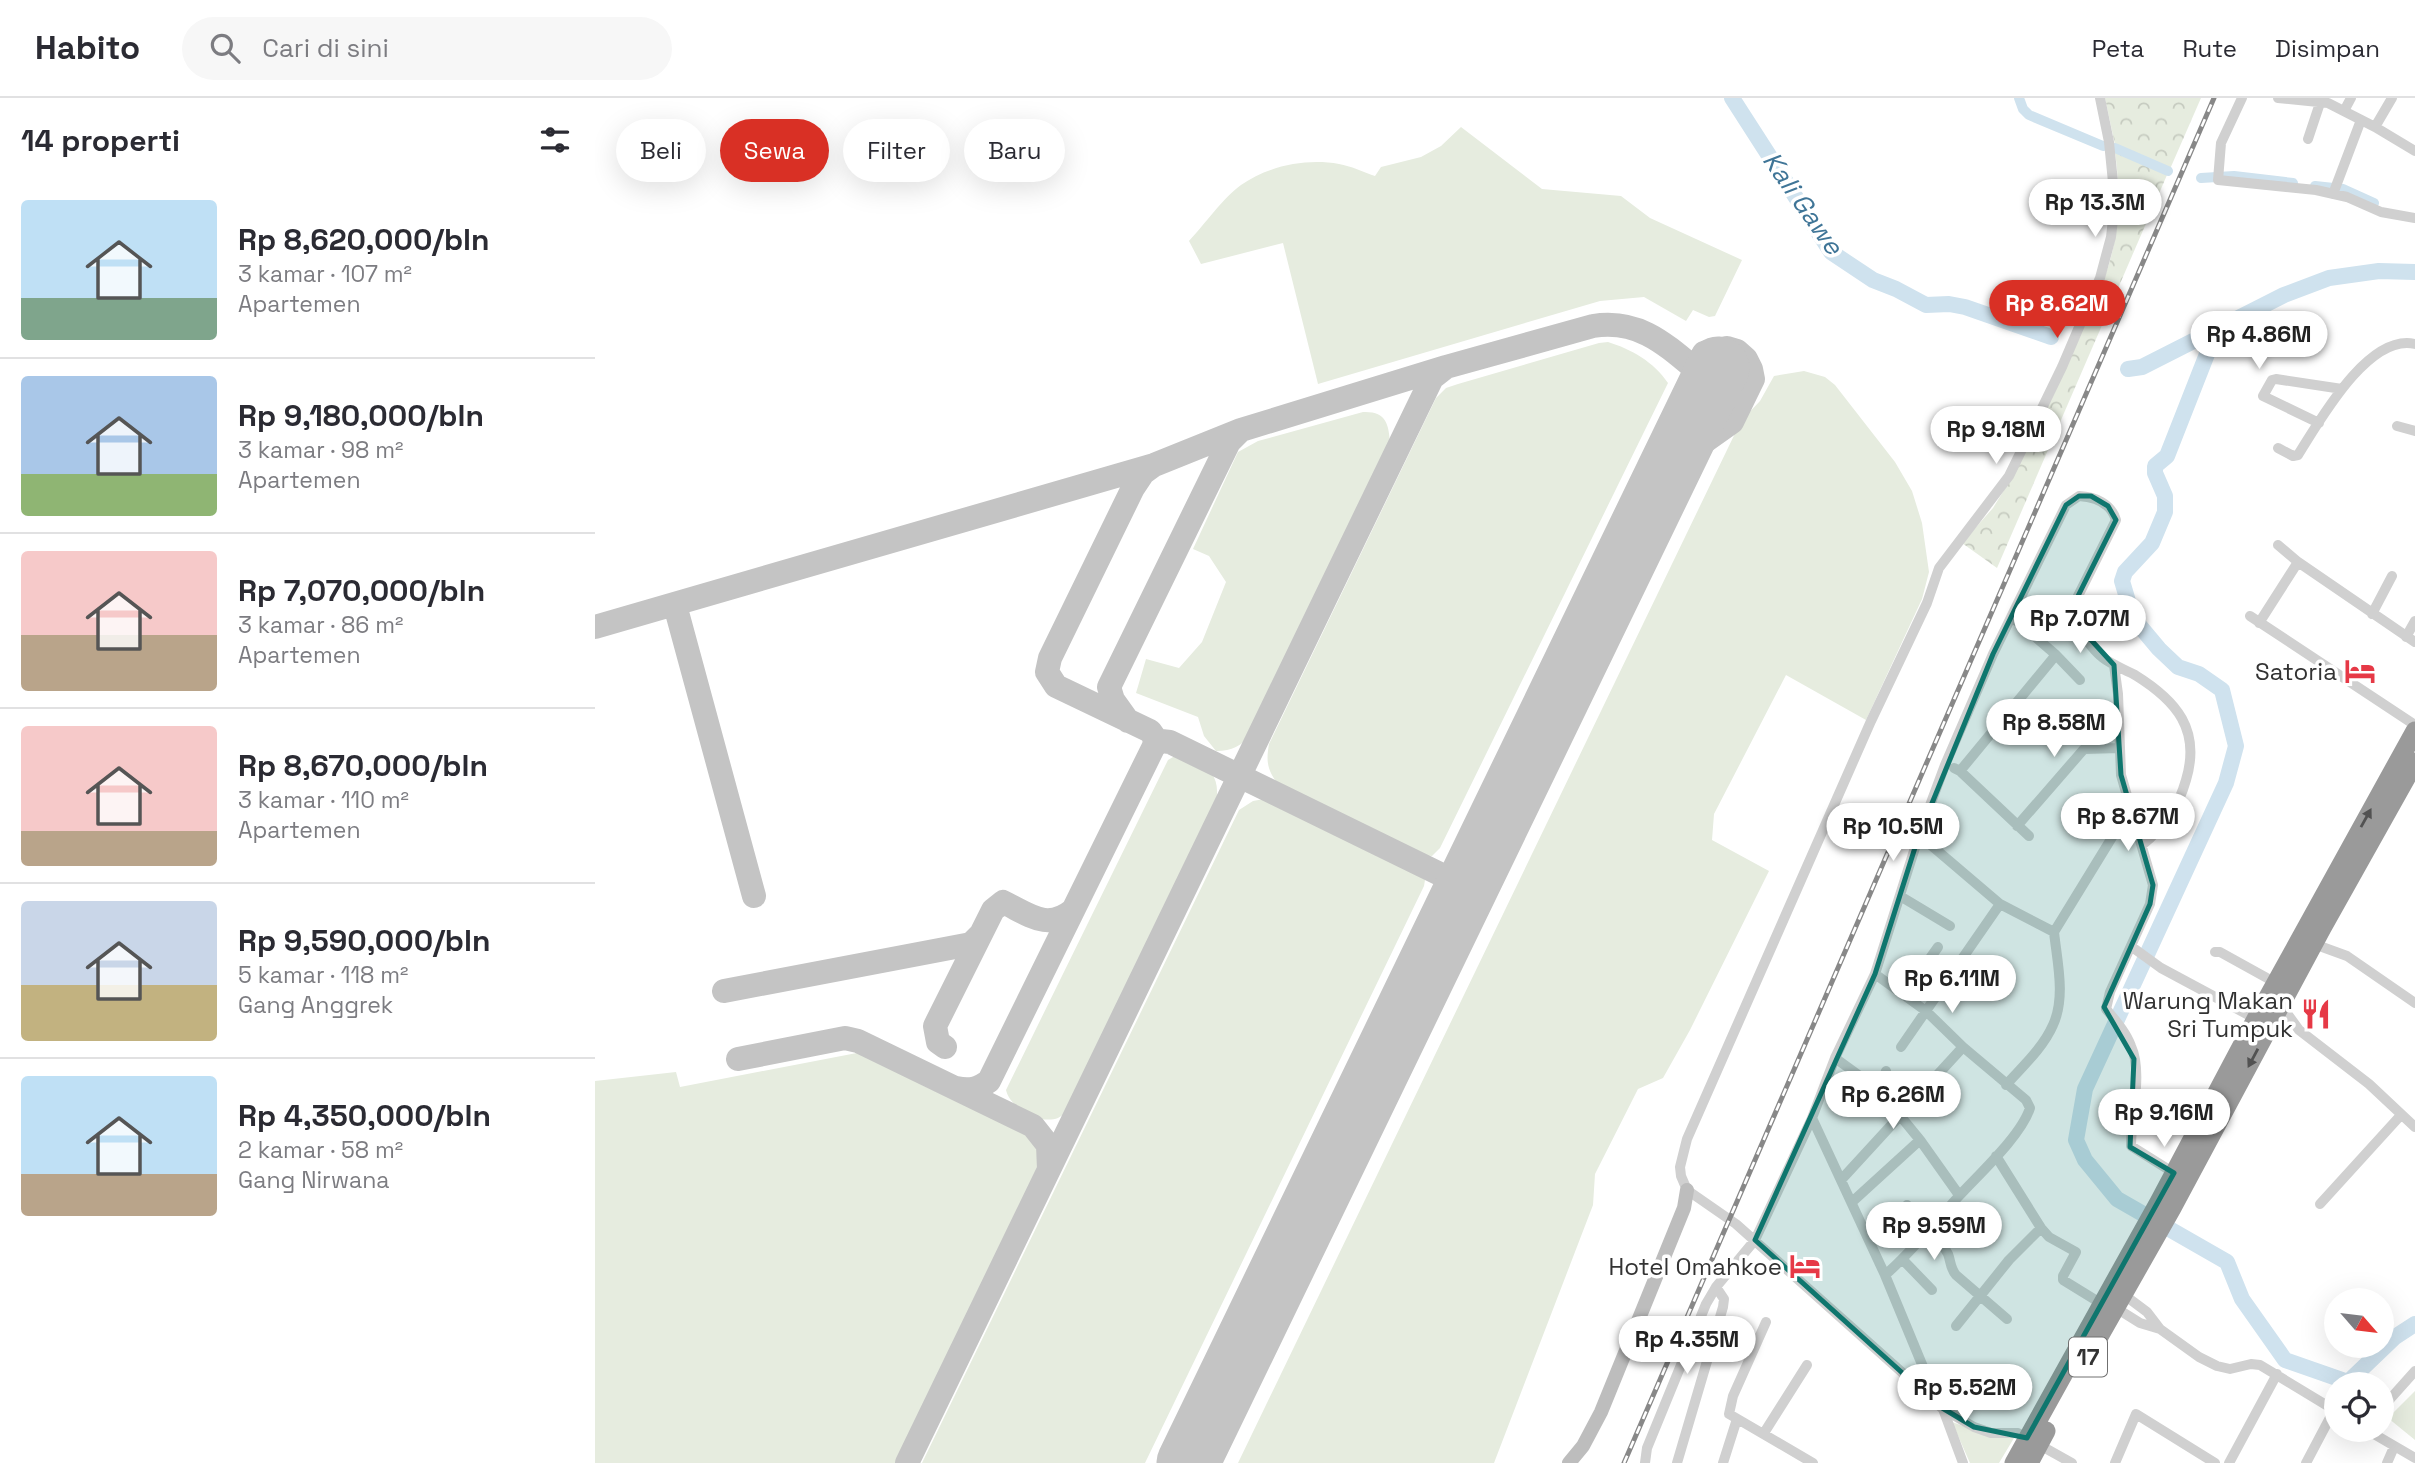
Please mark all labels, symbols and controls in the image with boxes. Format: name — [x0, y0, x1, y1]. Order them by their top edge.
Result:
search box — [182, 17, 672, 80]
text: Habito — [35, 27, 140, 69]
icon: search — [206, 29, 244, 67]
text: Cari di sini — [262, 31, 389, 65]
text: Peta — [2092, 33, 2144, 64]
text: Rute — [2182, 33, 2237, 64]
text: Disimpan — [2275, 33, 2380, 64]
chip: Beli — [616, 119, 706, 182]
chip: Sewa — [720, 119, 829, 182]
chip: Filter — [843, 119, 950, 182]
chip: Baru — [964, 119, 1065, 182]
text: 14 properti — [21, 121, 180, 160]
icon: filters — [536, 121, 574, 159]
water label: Kali Gawe — [1755, 145, 1852, 262]
pin: Rp 13.3M — [2023, 180, 2167, 239]
text: Rp 13.3M — [2045, 187, 2145, 217]
text: Rp 8,620,000/bln — [238, 220, 490, 259]
icon: home — [77, 228, 161, 312]
text: 3 kamar · 107 m² — [238, 259, 412, 289]
pin: Rp 8.62M — [1985, 280, 2129, 340]
text: Rp 8.62M — [2005, 288, 2109, 318]
text: Apartemen — [238, 289, 360, 319]
pin: Rp 4.86M — [2187, 312, 2331, 371]
text: Rp 4.86M — [2207, 319, 2311, 349]
text: Rp 9,180,000/bln — [238, 396, 484, 435]
icon: home — [77, 404, 161, 488]
pin: Rp 9.18M — [1924, 406, 2068, 466]
text: Rp 9.18M — [1946, 414, 2046, 444]
text: 3 kamar · 98 m² — [238, 435, 403, 465]
text: Apartemen — [238, 465, 360, 495]
text: Rp 7,070,000/bln — [238, 571, 485, 610]
icon: home — [77, 579, 161, 663]
pin: Rp 7.07M — [2008, 596, 2152, 655]
text: Rp 7.07M — [2030, 603, 2130, 633]
text: 3 kamar · 86 m² — [238, 610, 403, 640]
text: Apartemen — [238, 640, 360, 670]
hotel icon: Satoria — [2343, 654, 2377, 688]
place label: Satoria — [2255, 656, 2337, 687]
pin: Rp 8.58M — [1982, 700, 2126, 759]
text: Rp 8.58M — [2002, 707, 2106, 737]
text: Rp 8,670,000/bln — [238, 746, 488, 785]
icon: home — [77, 754, 161, 838]
text: 3 kamar · 110 m² — [238, 785, 409, 815]
pin: Rp 8.67M — [2056, 794, 2200, 853]
text: Rp 8.67M — [2077, 801, 2179, 831]
pin: Rp 10.5M — [1821, 804, 1965, 863]
one-way arrow — [2360, 808, 2372, 828]
text: Rp 10.5M — [1842, 811, 1944, 841]
text: Apartemen — [238, 815, 360, 845]
text: Rp 9,590,000/bln — [238, 921, 490, 960]
icon: home — [77, 929, 161, 1013]
pin: Rp 6.11M — [1880, 956, 2024, 1015]
text: 5 kamar · 118 m² — [238, 960, 409, 990]
text: Rp 6.11M — [1904, 963, 2000, 993]
place label: Warung Makan Sri Tumpuk — [2123, 985, 2293, 1044]
text: Gang Anggrek — [238, 990, 393, 1020]
restaurant icon: Warung Makan Sri Tumpuk — [2299, 997, 2333, 1031]
one-way arrow — [2247, 1048, 2258, 1068]
pin: Rp 6.26M — [1821, 1072, 1965, 1131]
text: Rp 6.26M — [1841, 1079, 1945, 1109]
pin: Rp 9.16M — [2092, 1090, 2236, 1149]
text: Rp 4,350,000/bln — [238, 1096, 491, 1135]
text: Rp 9.16M — [2114, 1097, 2214, 1127]
icon: home — [77, 1104, 161, 1188]
text: 2 kamar · 58 m² — [238, 1135, 403, 1165]
text: Gang Nirwana — [238, 1165, 390, 1195]
pin: Rp 9.59M — [1862, 1202, 2006, 1262]
text: Rp 9.59M — [1882, 1210, 1986, 1240]
hotel icon: Hotel Omahkoe — [1788, 1249, 1822, 1283]
place label: Hotel Omahkoe — [1609, 1251, 1782, 1282]
north arrow — [2324, 1288, 2394, 1358]
map controls — [2324, 1288, 2394, 1442]
pin: Rp 4.35M — [1615, 1316, 1759, 1376]
text: Rp 4.35M — [1635, 1324, 1739, 1354]
road number: 17 — [2069, 1338, 2107, 1376]
pin: Rp 5.52M — [1893, 1364, 2037, 1424]
text: Rp 5.52M — [1913, 1372, 2017, 1402]
button: locate — [2324, 1372, 2394, 1442]

